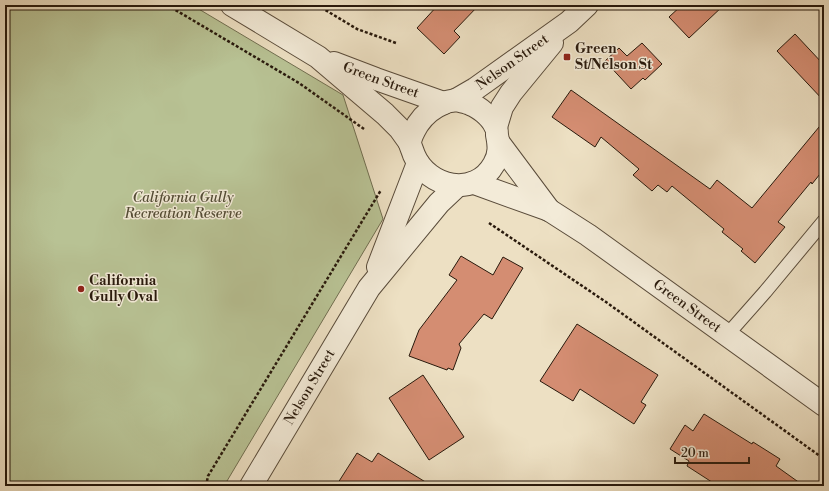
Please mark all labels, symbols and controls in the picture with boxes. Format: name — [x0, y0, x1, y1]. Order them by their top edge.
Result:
street label: Nelson Street — [473, 30, 552, 94]
place label: Green St/Nelson St — [575, 40, 653, 74]
marker: Green St/Nelson St — [562, 52, 572, 62]
street label: Green Street — [340, 58, 421, 102]
park label: California Gully Recreation Reserve — [123, 189, 242, 223]
place label: California Gully Oval — [89, 272, 158, 306]
street label: Green Street — [649, 276, 725, 337]
marker: California Gully Oval — [76, 284, 86, 294]
street label: Nelson Street — [280, 346, 339, 428]
scale bar — [675, 439, 749, 465]
text: 20 m — [681, 446, 709, 461]

